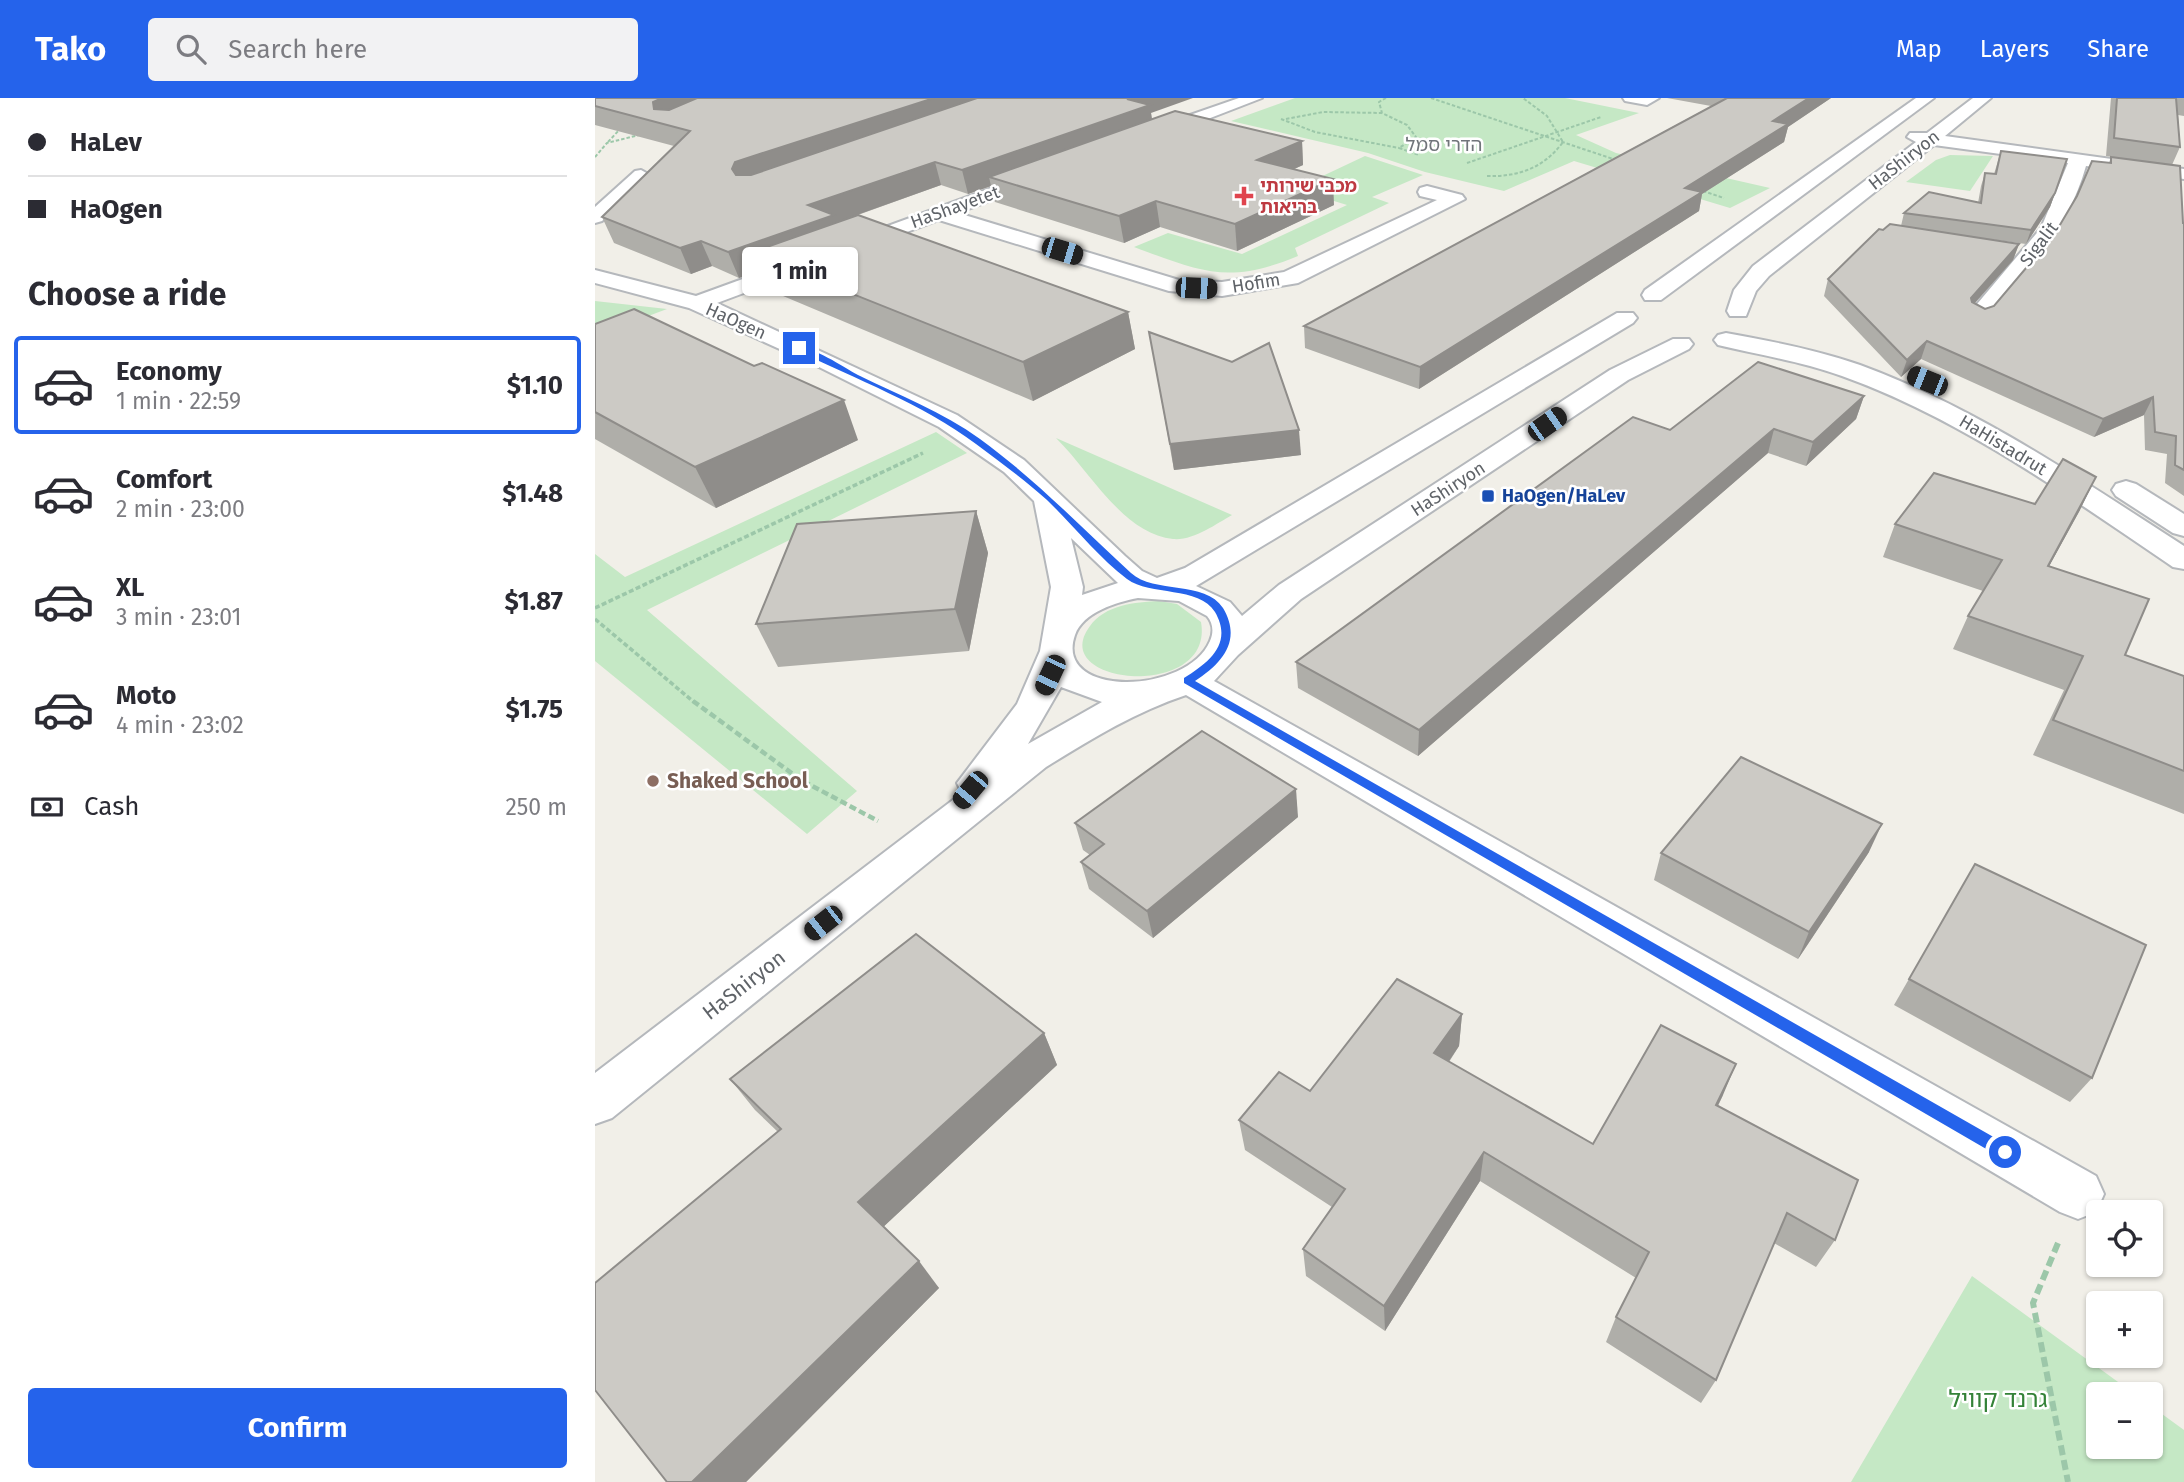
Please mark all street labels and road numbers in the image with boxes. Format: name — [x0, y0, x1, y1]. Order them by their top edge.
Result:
street label: HaShiryon — [1864, 125, 1944, 195]
street label: HaShayetet — [908, 181, 1003, 233]
street label: Sigalit — [2015, 217, 2063, 271]
street label: Hofim — [1230, 268, 1282, 298]
street label: HaOgen — [702, 298, 770, 344]
street label: HaHistadrut — [1955, 410, 2051, 480]
street label: HaShiryon — [1407, 457, 1489, 521]
street label: HaShiryon — [697, 944, 791, 1026]

